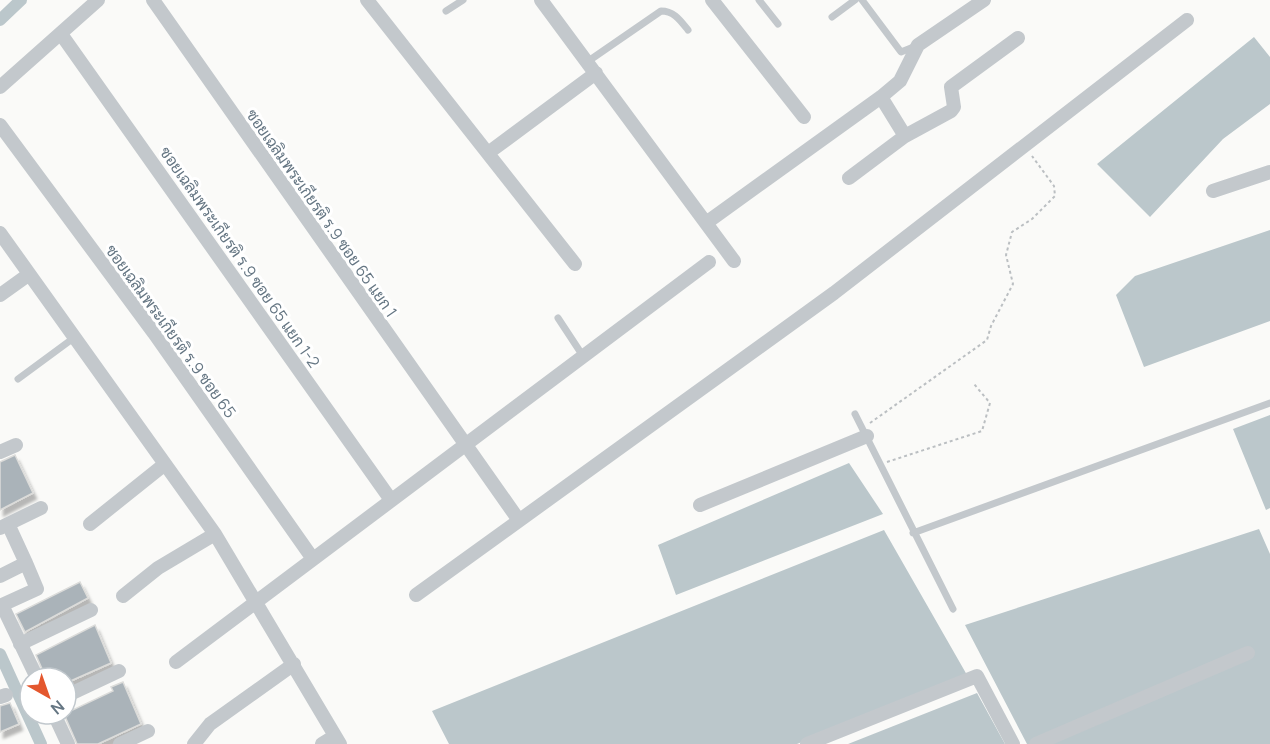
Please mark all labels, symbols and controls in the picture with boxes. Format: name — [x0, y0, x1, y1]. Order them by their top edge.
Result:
street label: ซอยเฉลิมพระเกียรติ ร.9 ซอย 65 แยก 1 — [241, 105, 403, 321]
street label: ซอยเฉลิมพระเกียรติ ร.9 ซอย 65 แยก 1-2 — [156, 143, 324, 371]
street label: ซอยเฉลิมพระเกียรติ ร.9 ซอย 65 — [102, 241, 240, 421]
north arrow — [18, 666, 78, 726]
text: N — [46, 695, 69, 720]

